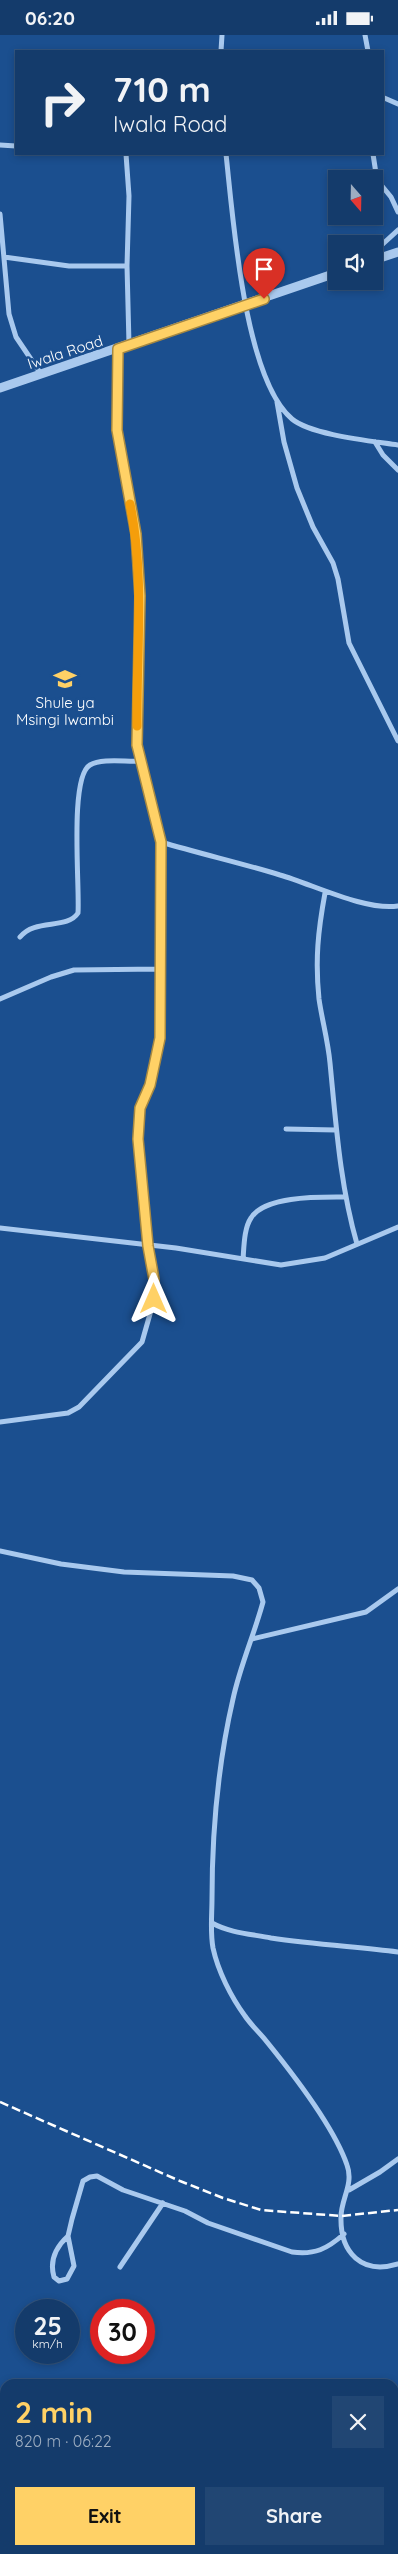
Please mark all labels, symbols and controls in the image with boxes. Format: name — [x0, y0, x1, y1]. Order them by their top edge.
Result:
text: 06:20 — [25, 6, 75, 30]
text: 710 m — [113, 67, 211, 111]
icon: right — [30, 70, 95, 135]
text: Iwala Road — [113, 110, 227, 138]
north arrow — [328, 170, 382, 225]
map controls — [328, 170, 383, 290]
button: sound — [328, 235, 383, 290]
pin — [243, 248, 285, 299]
icon: arrive — [250, 255, 278, 283]
street label: Iwala Road — [25, 331, 105, 373]
school or university icon: Shule ya Msingi Iwambi — [52, 666, 78, 692]
place label: Shule ya Msingi Iwambi — [16, 693, 114, 729]
position arrow — [127, 1272, 179, 1324]
speed limit sign: 30 — [90, 2299, 155, 2364]
text: 25 — [33, 2310, 62, 2341]
text: km/h — [32, 2336, 63, 2351]
text: 2 min — [15, 2393, 93, 2431]
button: close — [332, 2396, 384, 2448]
text: 820 m · 06:22 — [15, 2431, 112, 2451]
button: Exit — [15, 2487, 195, 2545]
button: Share — [205, 2487, 384, 2545]

